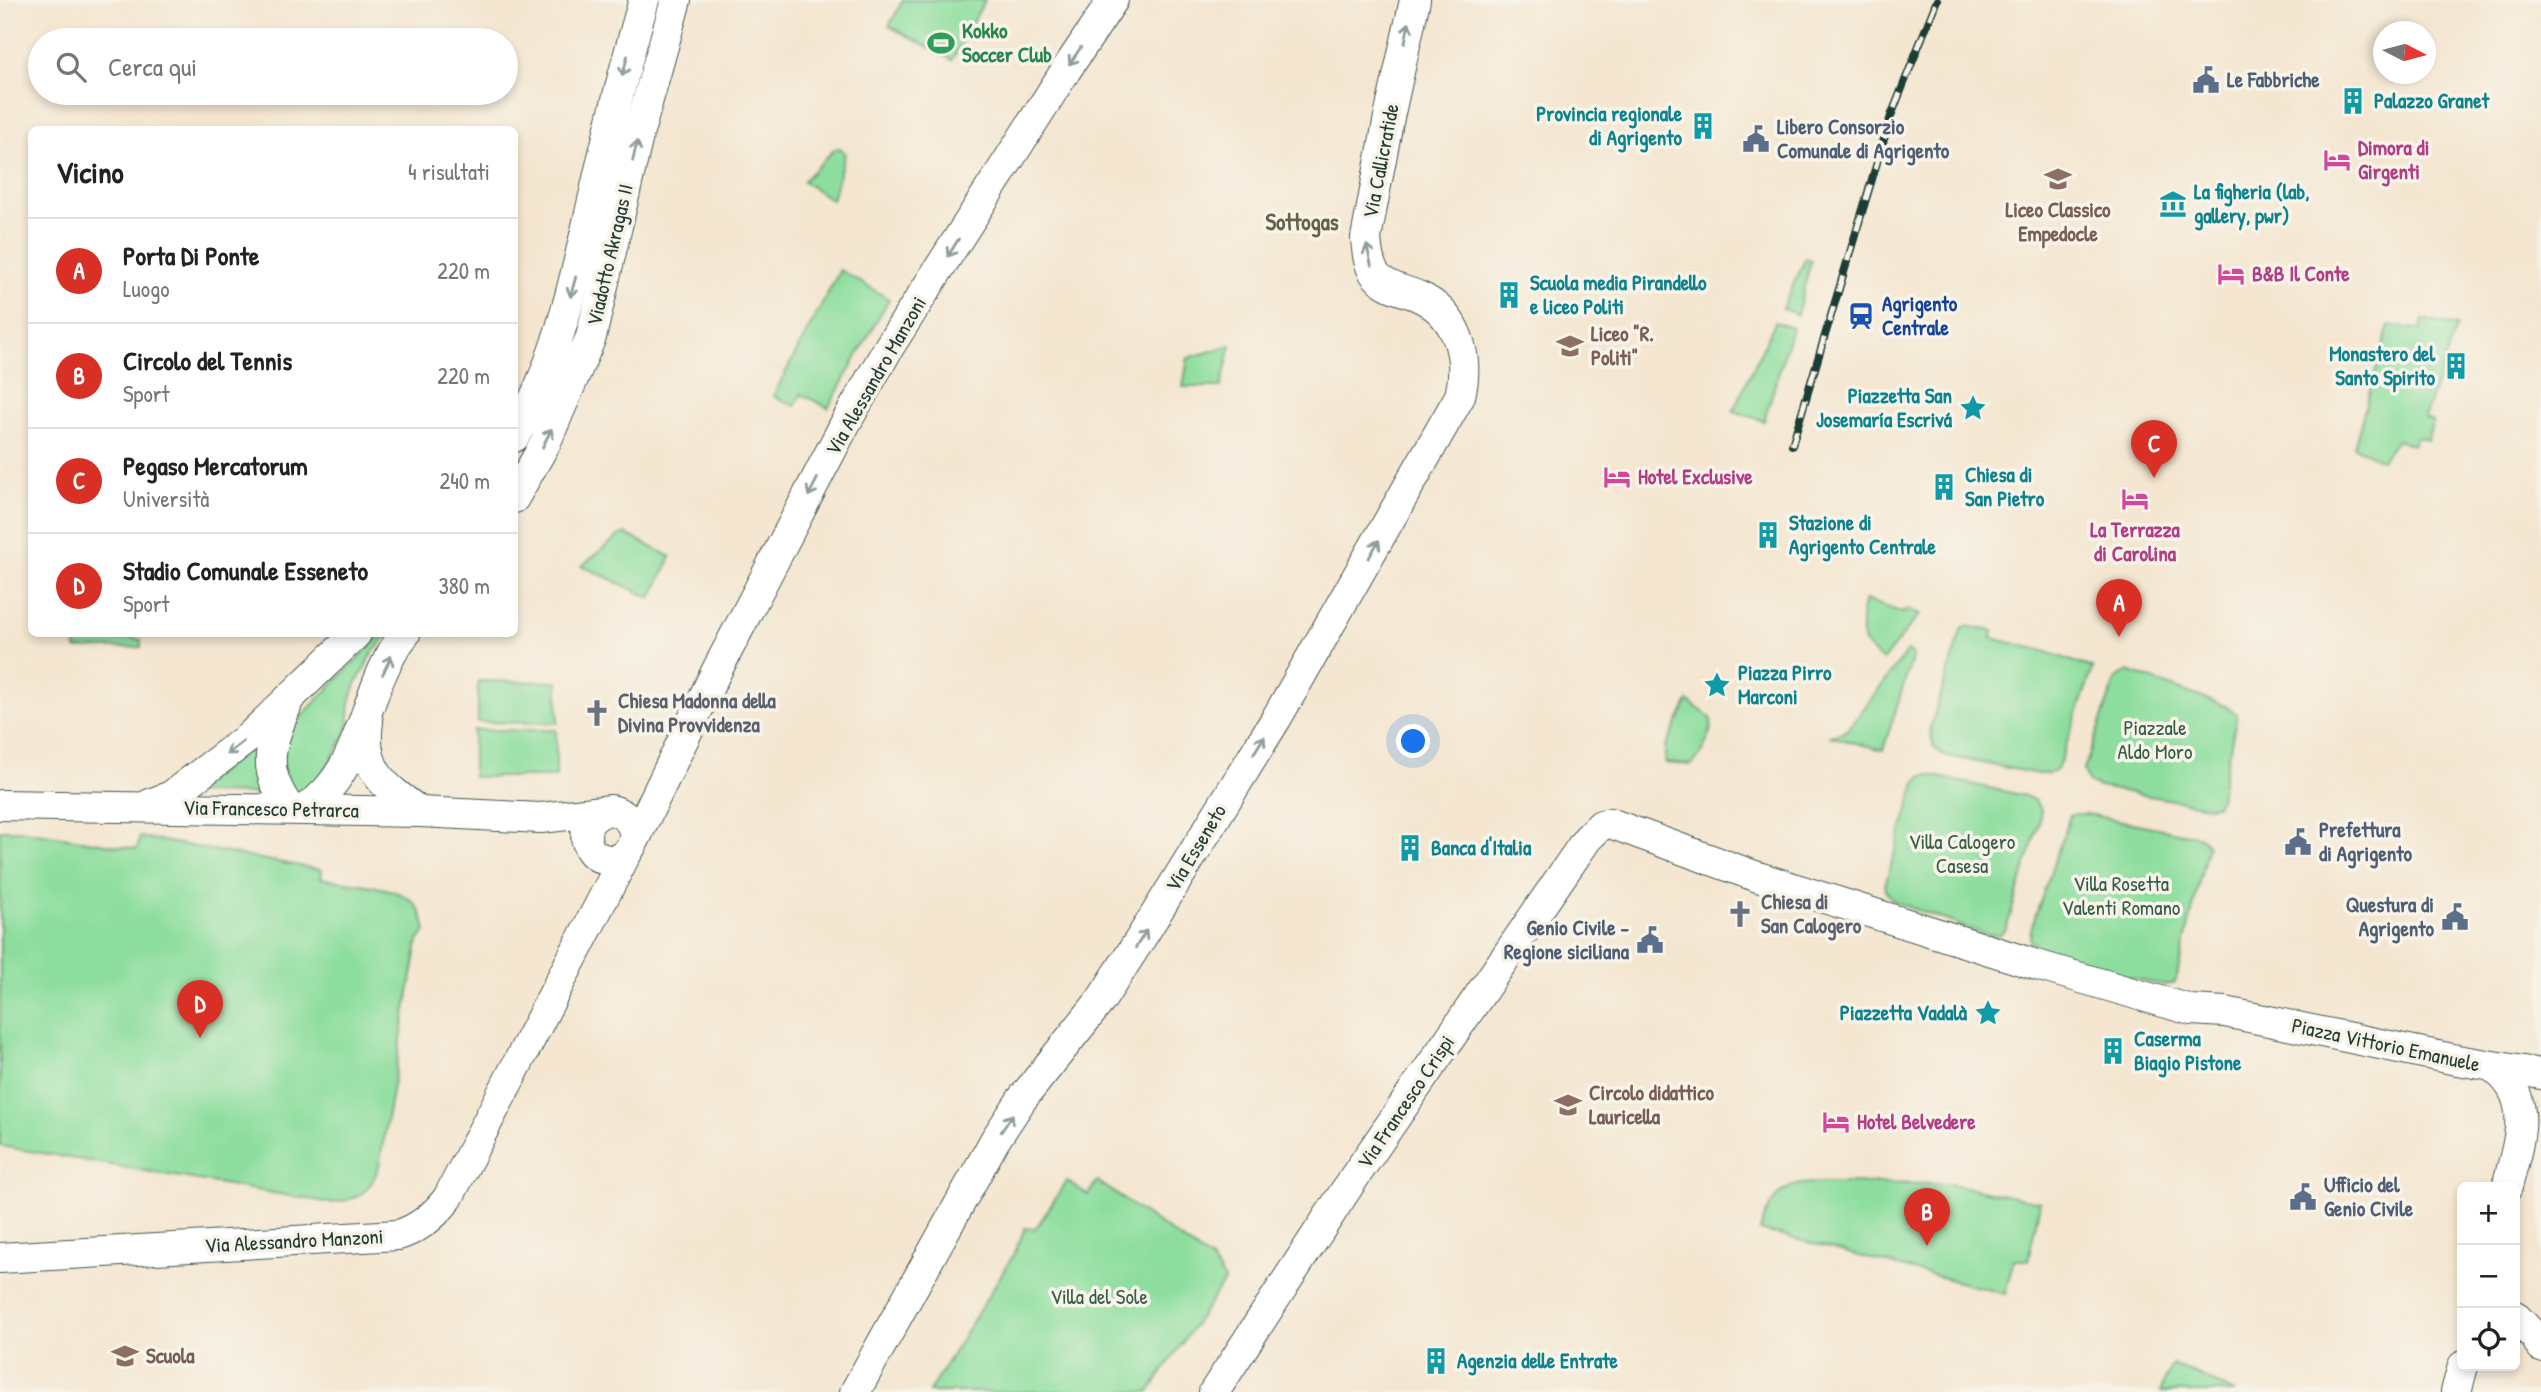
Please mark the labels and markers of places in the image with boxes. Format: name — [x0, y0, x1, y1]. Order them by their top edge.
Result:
place label: Kokko Soccer Club — [962, 16, 1052, 69]
sports icon: Kokko Soccer Club — [926, 28, 956, 58]
public building icon: Le Fabbriche — [2191, 65, 2221, 95]
place label: Le Fabbriche — [2227, 65, 2320, 94]
building icon: Palazzo Granet — [2338, 86, 2368, 116]
place label: Palazzo Granet — [2374, 86, 2490, 115]
place label: Provincia regionale di Agrigento — [1536, 99, 1683, 153]
building icon: Provincia regionale di Agrigento — [1688, 111, 1718, 141]
place label: Libero Consorzio Comunale di Agrigento — [1777, 112, 1950, 166]
public building icon: Libero Consorzio Comunale di Agrigento — [1741, 124, 1771, 154]
place label: Dimora di Girgenti — [2358, 133, 2429, 187]
hotel icon: Dimora di Girgenti — [2322, 145, 2352, 175]
school or university icon: Liceo Classico Empedocle — [2043, 164, 2073, 194]
place label: La figheria (lab, gallery, pwr) — [2194, 177, 2309, 231]
museum icon: La figheria (lab, gallery, pwr) — [2158, 189, 2188, 219]
place label: Liceo Classico Empedocle — [2005, 195, 2111, 249]
hotel icon: B&B Il Conte — [2216, 259, 2246, 289]
place label: B&B Il Conte — [2252, 259, 2350, 288]
place label: Scuola media Pirandello e liceo Politi — [1530, 268, 1707, 321]
building icon: Scuola media Pirandello e liceo Politi — [1494, 280, 1524, 310]
place label: Agrigento Centrale — [1882, 289, 1958, 342]
station icon: Agrigento Centrale — [1846, 301, 1876, 331]
place label: Liceo "R. Politi" — [1591, 319, 1654, 372]
school or university icon: Liceo "R. Politi" — [1555, 331, 1585, 361]
place label: Monastero del Santo Spirito — [2329, 339, 2436, 393]
building icon: Monastero del Santo Spirito — [2441, 351, 2471, 381]
place label: Piazzetta San Josemaría Escrivá — [1816, 381, 1953, 434]
place icon: Piazzetta San Josemaría Escrivá — [1958, 393, 1988, 423]
pin: C — [2131, 420, 2177, 478]
place label: Chiesa di San Pietro — [1965, 460, 2045, 513]
hotel icon: Hotel Exclusive — [1602, 462, 1632, 492]
place label: Hotel Exclusive — [1638, 462, 1753, 491]
building icon: Chiesa di San Pietro — [1929, 472, 1959, 502]
hotel icon: La Terrazza di Carolina — [2120, 484, 2150, 514]
place label: Stazione di Agrigento Centrale — [1789, 508, 1937, 562]
place label: La Terrazza di Carolina — [2090, 515, 2181, 568]
building icon: Stazione di Agrigento Centrale — [1753, 520, 1783, 550]
pin: A — [2096, 579, 2142, 637]
place label: Piazza Pirro Marconi — [1738, 658, 1832, 711]
place icon: Piazza Pirro Marconi — [1702, 670, 1732, 700]
place label: Chiesa Madonna della Divina Provvidenza — [618, 686, 777, 739]
church icon: Chiesa Madonna della Divina Provvidenza — [582, 698, 612, 728]
place label: Prefettura di Agrigento — [2319, 815, 2413, 869]
public building icon: Prefettura di Agrigento — [2283, 827, 2313, 857]
building icon: Banca d'Italia — [1395, 833, 1425, 863]
place label: Banca d'Italia — [1431, 833, 1532, 862]
place label: Chiesa di San Calogero — [1761, 887, 1862, 941]
place label: Questura di Agrigento — [2346, 890, 2435, 944]
church icon: Chiesa di San Calogero — [1725, 899, 1755, 929]
public building icon: Questura di Agrigento — [2440, 902, 2470, 932]
place label: Genio Civile - Regione siciliana — [1504, 913, 1630, 967]
public building icon: Genio Civile - Regione siciliana — [1635, 925, 1665, 955]
pin: D — [177, 980, 223, 1038]
place label: Piazzetta Vadalà — [1840, 998, 1968, 1027]
place icon: Piazzetta Vadalà — [1973, 998, 2003, 1028]
place label: Caserma Biagio Pistone — [2134, 1024, 2242, 1078]
building icon: Caserma Biagio Pistone — [2098, 1036, 2128, 1066]
place label: Circolo didattico Lauricella — [1589, 1078, 1714, 1131]
school or university icon: Circolo didattico Lauricella — [1553, 1090, 1583, 1120]
hotel icon: Hotel Belvedere — [1821, 1107, 1851, 1137]
place label: Hotel Belvedere — [1857, 1107, 1976, 1136]
place label: Ufficio del Genio Civile — [2324, 1170, 2414, 1223]
public building icon: Ufficio del Genio Civile — [2288, 1182, 2318, 1212]
pin: B — [1904, 1188, 1950, 1246]
school or university icon: Scuola — [110, 1341, 140, 1371]
place label: Scuola — [146, 1341, 195, 1370]
building icon: Agenzia delle Entrate — [1421, 1346, 1451, 1376]
place label: Agenzia delle Entrate — [1457, 1346, 1619, 1376]

